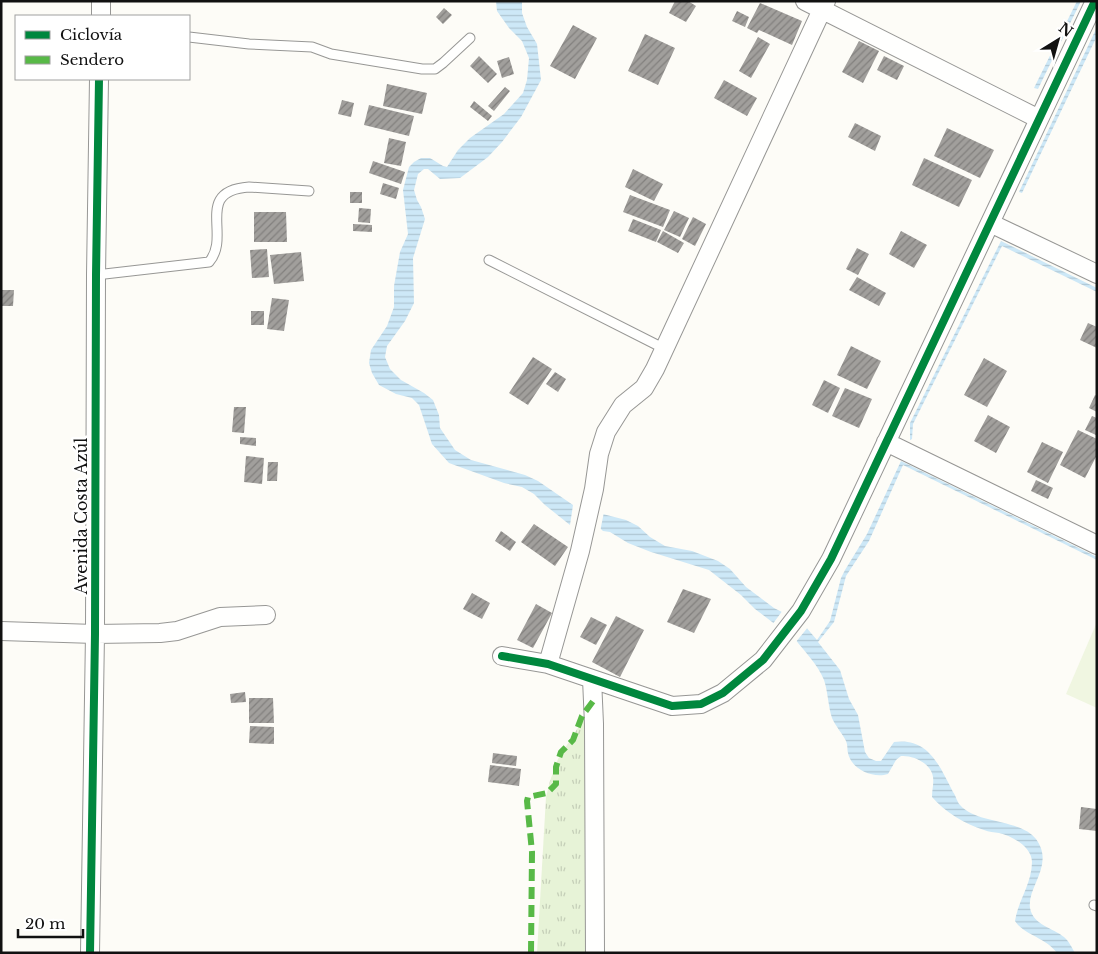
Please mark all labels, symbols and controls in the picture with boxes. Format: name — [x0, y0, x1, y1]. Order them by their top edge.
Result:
legend — [15, 15, 190, 80]
north arrow — [1033, 15, 1083, 65]
text: N — [1055, 18, 1076, 41]
text: Ciclovía — [60, 25, 123, 44]
text: Sendero — [60, 50, 124, 69]
street label: Avenida Costa Azúl — [71, 437, 91, 596]
scale bar — [18, 906, 82, 938]
text: 20 m — [25, 914, 65, 933]

